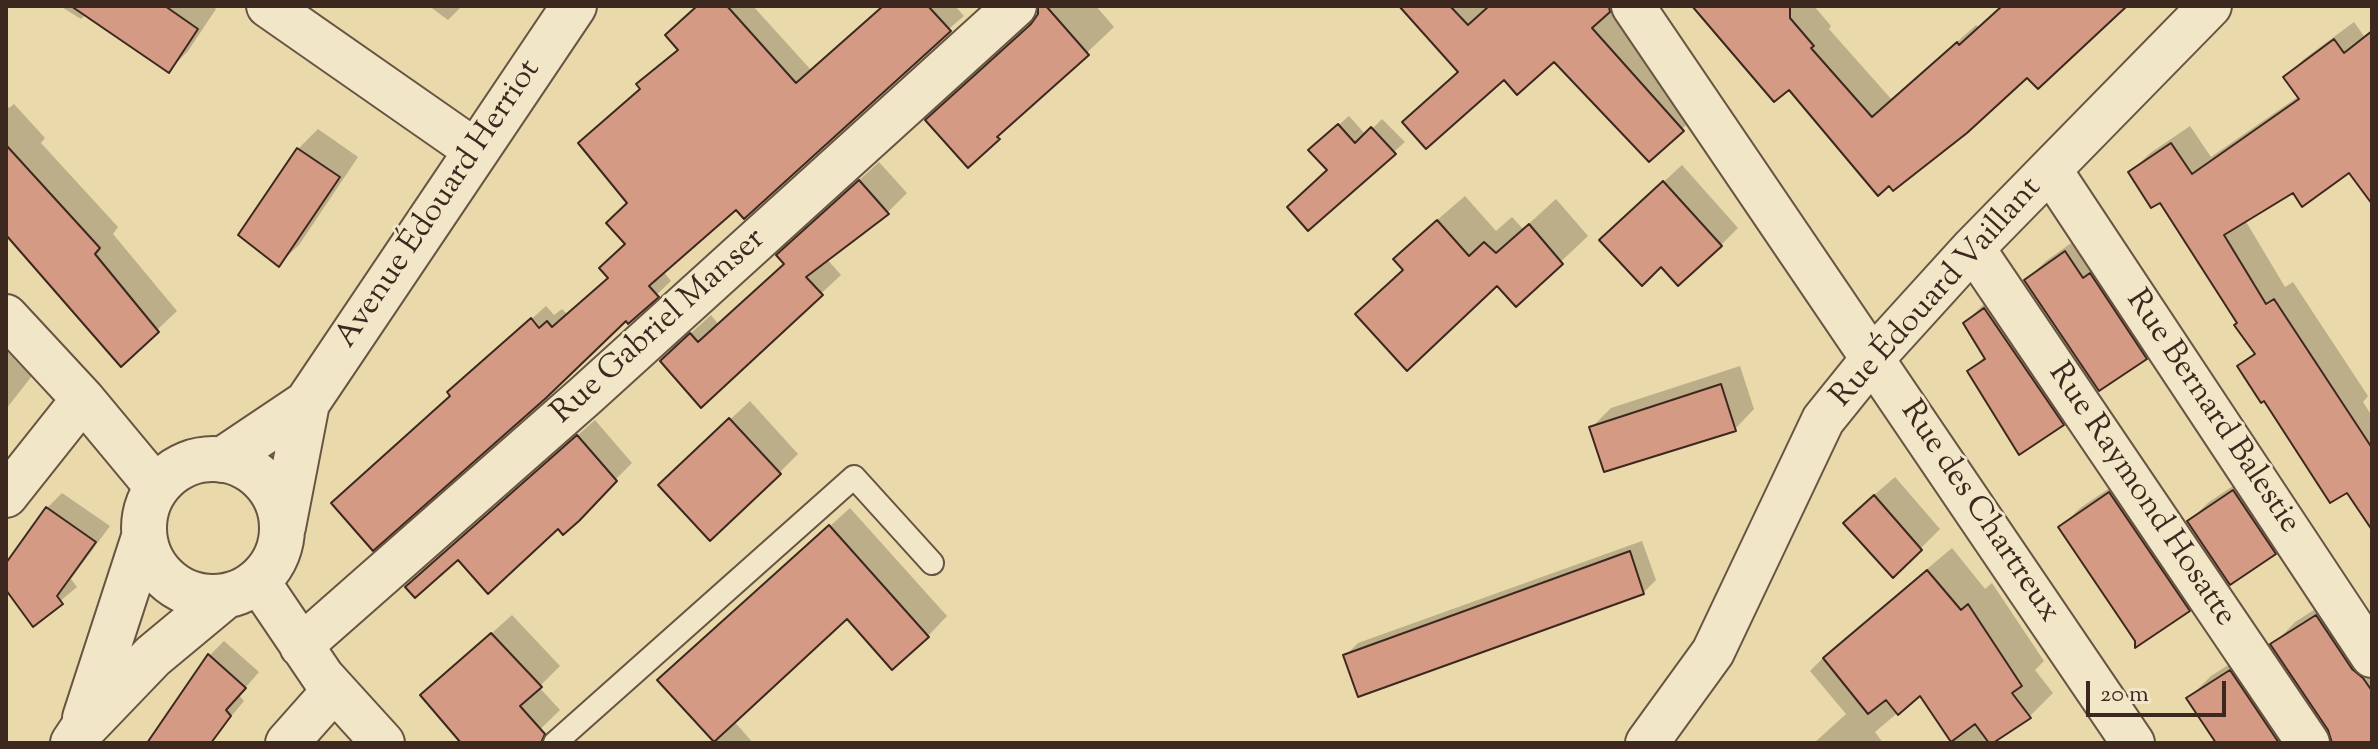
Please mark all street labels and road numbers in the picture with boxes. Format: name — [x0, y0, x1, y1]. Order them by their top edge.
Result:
street label: Avenue Édouard Herriot — [329, 54, 551, 356]
street label: Rue Édouard Vaillant — [1825, 171, 2051, 417]
street label: Rue Gabriel Manser — [545, 222, 775, 434]
street label: Rue Bernard Balestie — [2115, 284, 2307, 542]
street label: Rue Raymond Hosatte — [2038, 357, 2242, 635]
street label: Rue des Chartreux — [1890, 395, 2066, 631]

